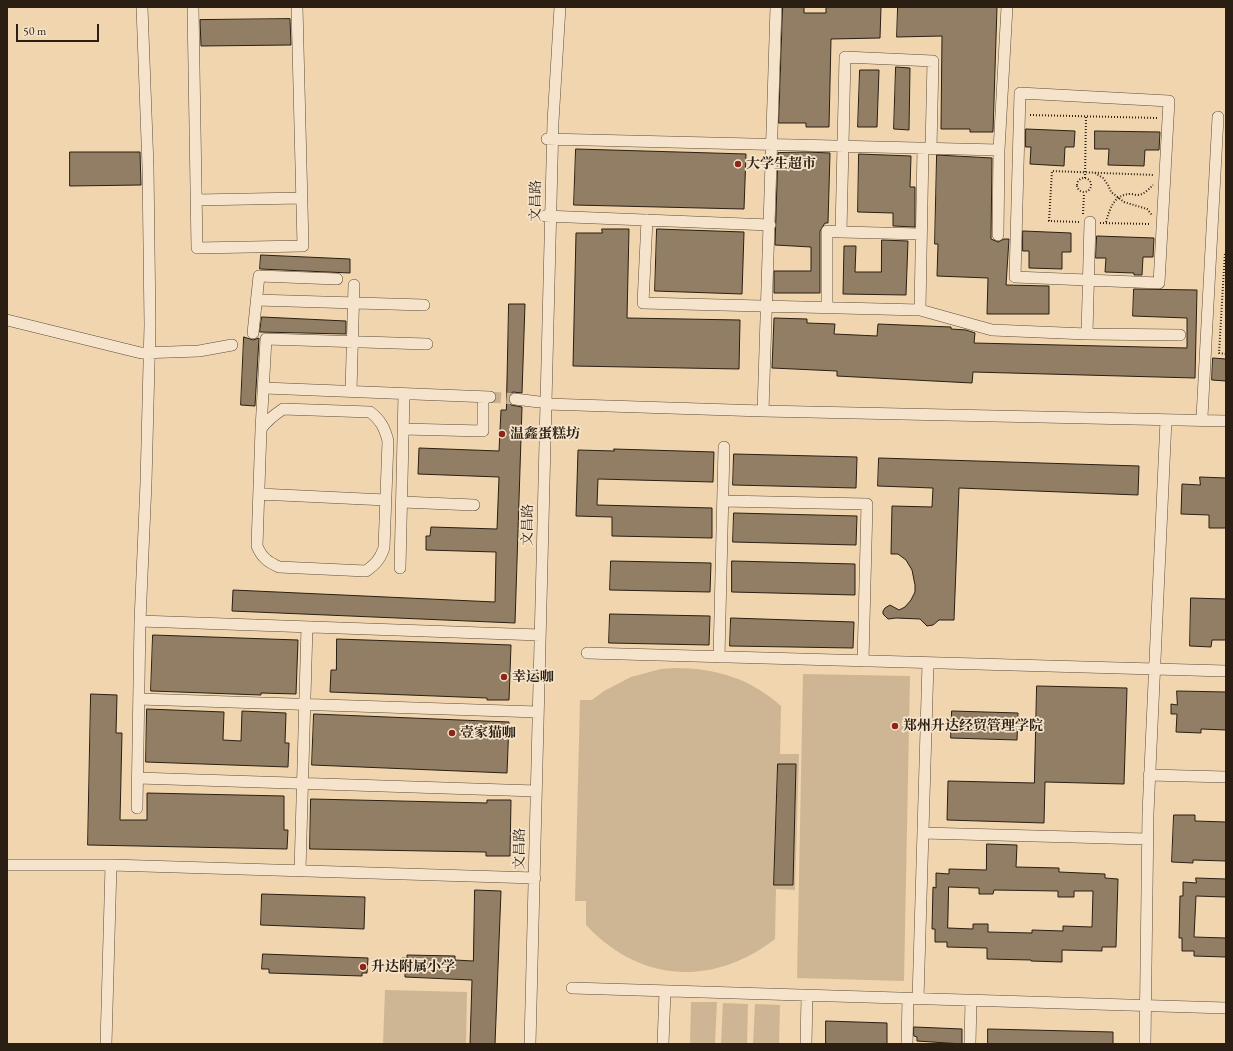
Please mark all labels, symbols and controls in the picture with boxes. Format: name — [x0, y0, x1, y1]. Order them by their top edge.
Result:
scale bar — [18, 16, 101, 42]
text: 50 m — [23, 23, 46, 39]
place label: 大学生超市 — [746, 156, 816, 172]
marker: 大学生超市 — [733, 159, 743, 169]
street label: 文昌路 — [527, 180, 545, 222]
place label: 温鑫蛋糕坊 — [510, 426, 580, 442]
marker: 温鑫蛋糕坊 — [497, 429, 507, 439]
street label: 文昌路 — [519, 504, 537, 546]
place label: 幸运咖 — [512, 669, 554, 685]
marker: 幸运咖 — [499, 672, 509, 682]
place label: 郑州升达经贸管理学院 — [903, 718, 1043, 734]
marker: 郑州升达经贸管理学院 — [890, 721, 900, 731]
place label: 壹家猫咖 — [460, 725, 516, 741]
marker: 壹家猫咖 — [447, 728, 457, 738]
street label: 文昌路 — [511, 828, 529, 870]
place label: 升达附属小学 — [371, 959, 455, 975]
marker: 升达附属小学 — [358, 962, 368, 972]

